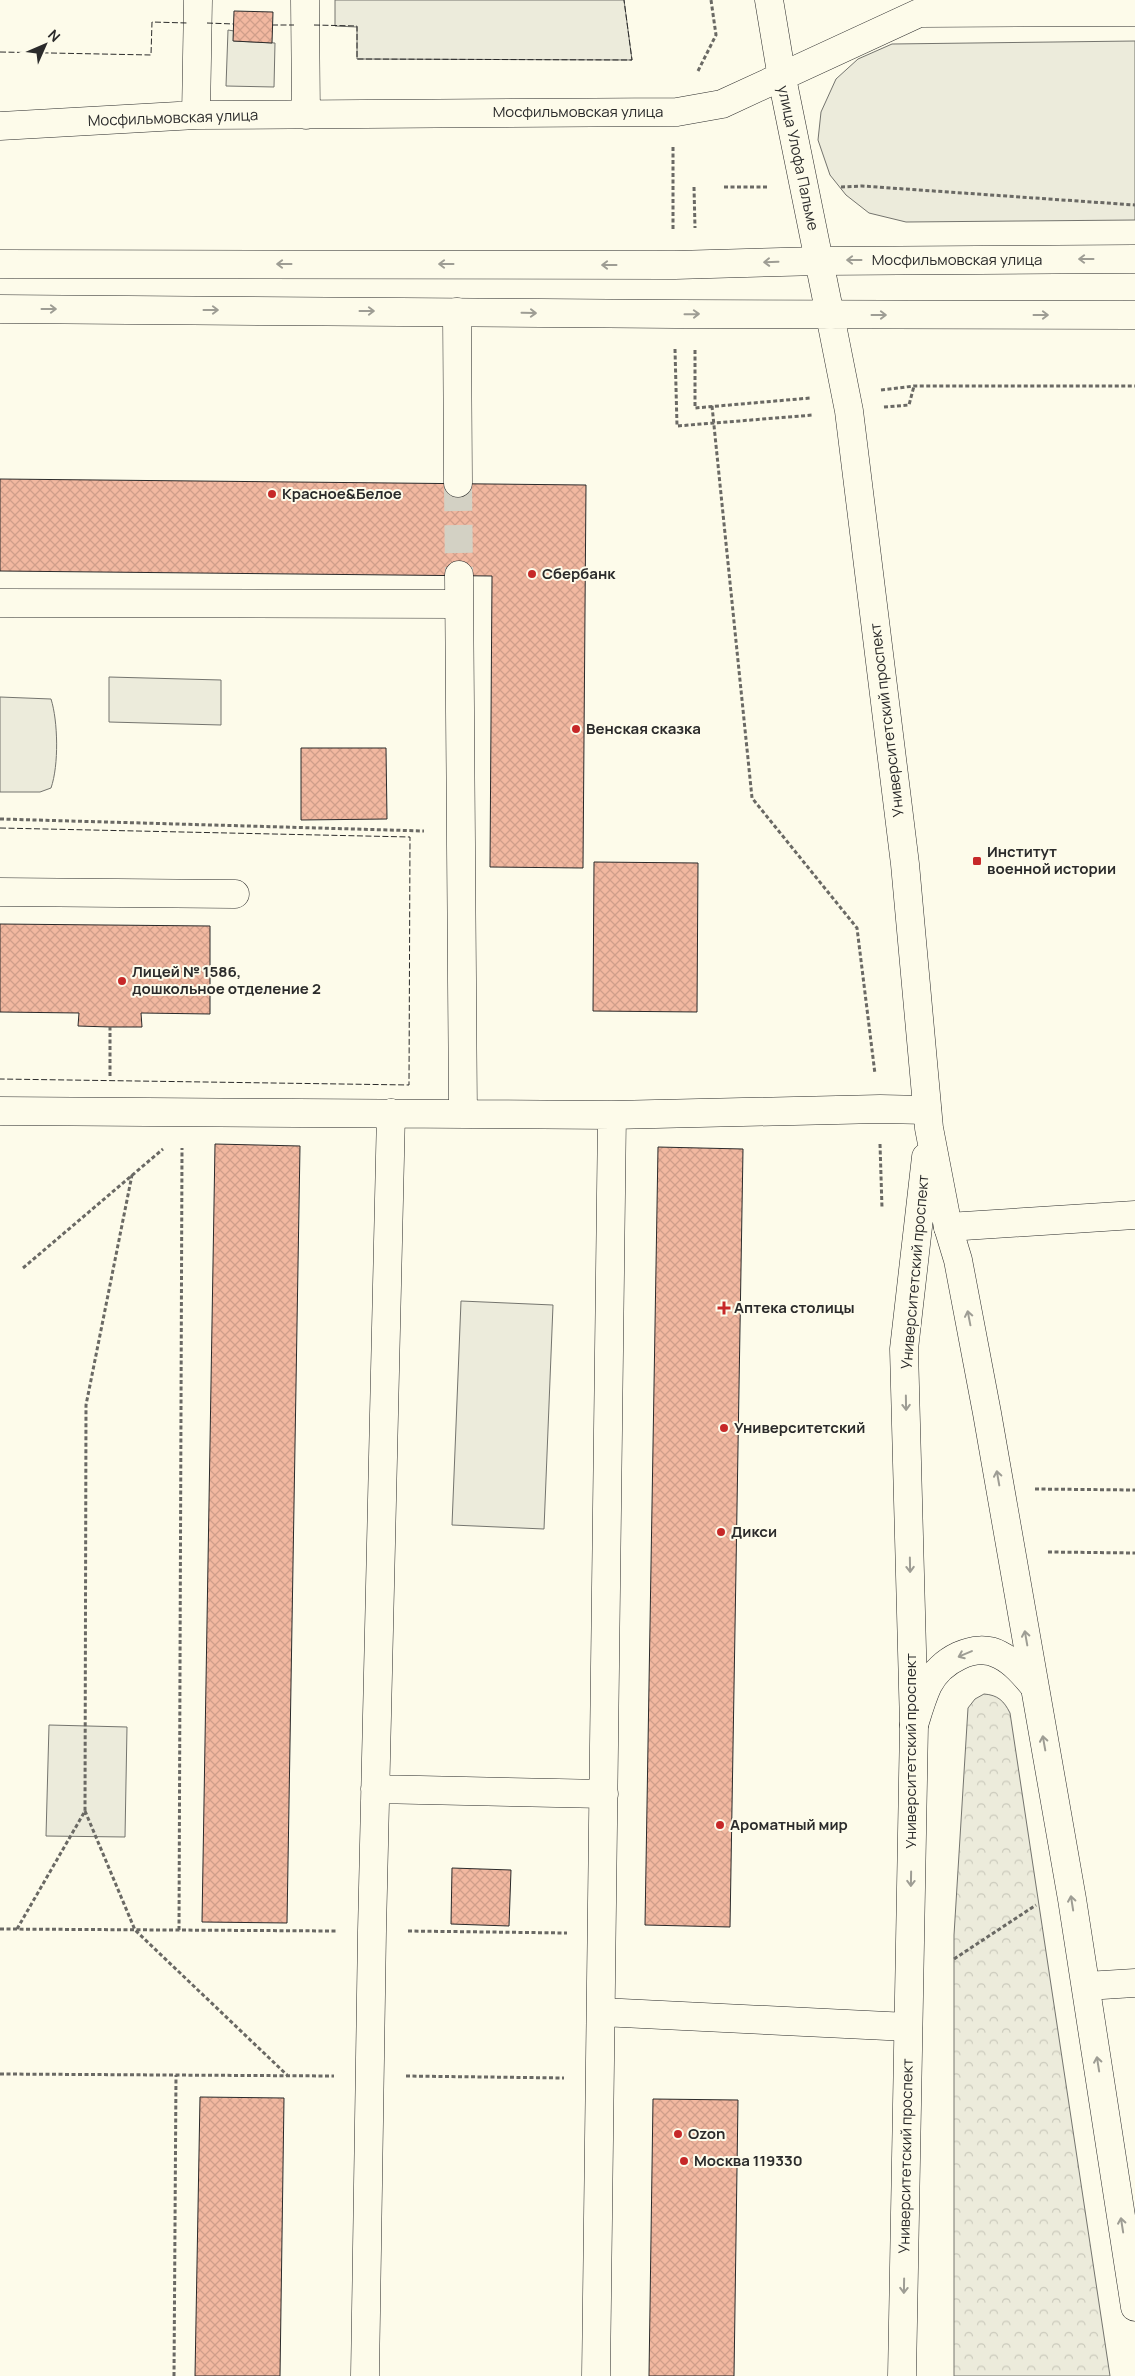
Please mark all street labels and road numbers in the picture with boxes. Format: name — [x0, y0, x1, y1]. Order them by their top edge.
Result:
street label: улица Улофа Пальме — [773, 83, 824, 233]
street label: Мосфильмовская улица — [493, 101, 663, 122]
street label: Мосфильмовская улица — [87, 104, 259, 131]
street label: Мосфильмовская улица — [872, 249, 1042, 270]
street label: Университетский проспект — [864, 621, 909, 818]
street label: Университетский проспект — [896, 1173, 934, 1370]
street label: Университетский проспект — [900, 1653, 921, 1849]
street label: Университетский проспект — [893, 2058, 918, 2254]

